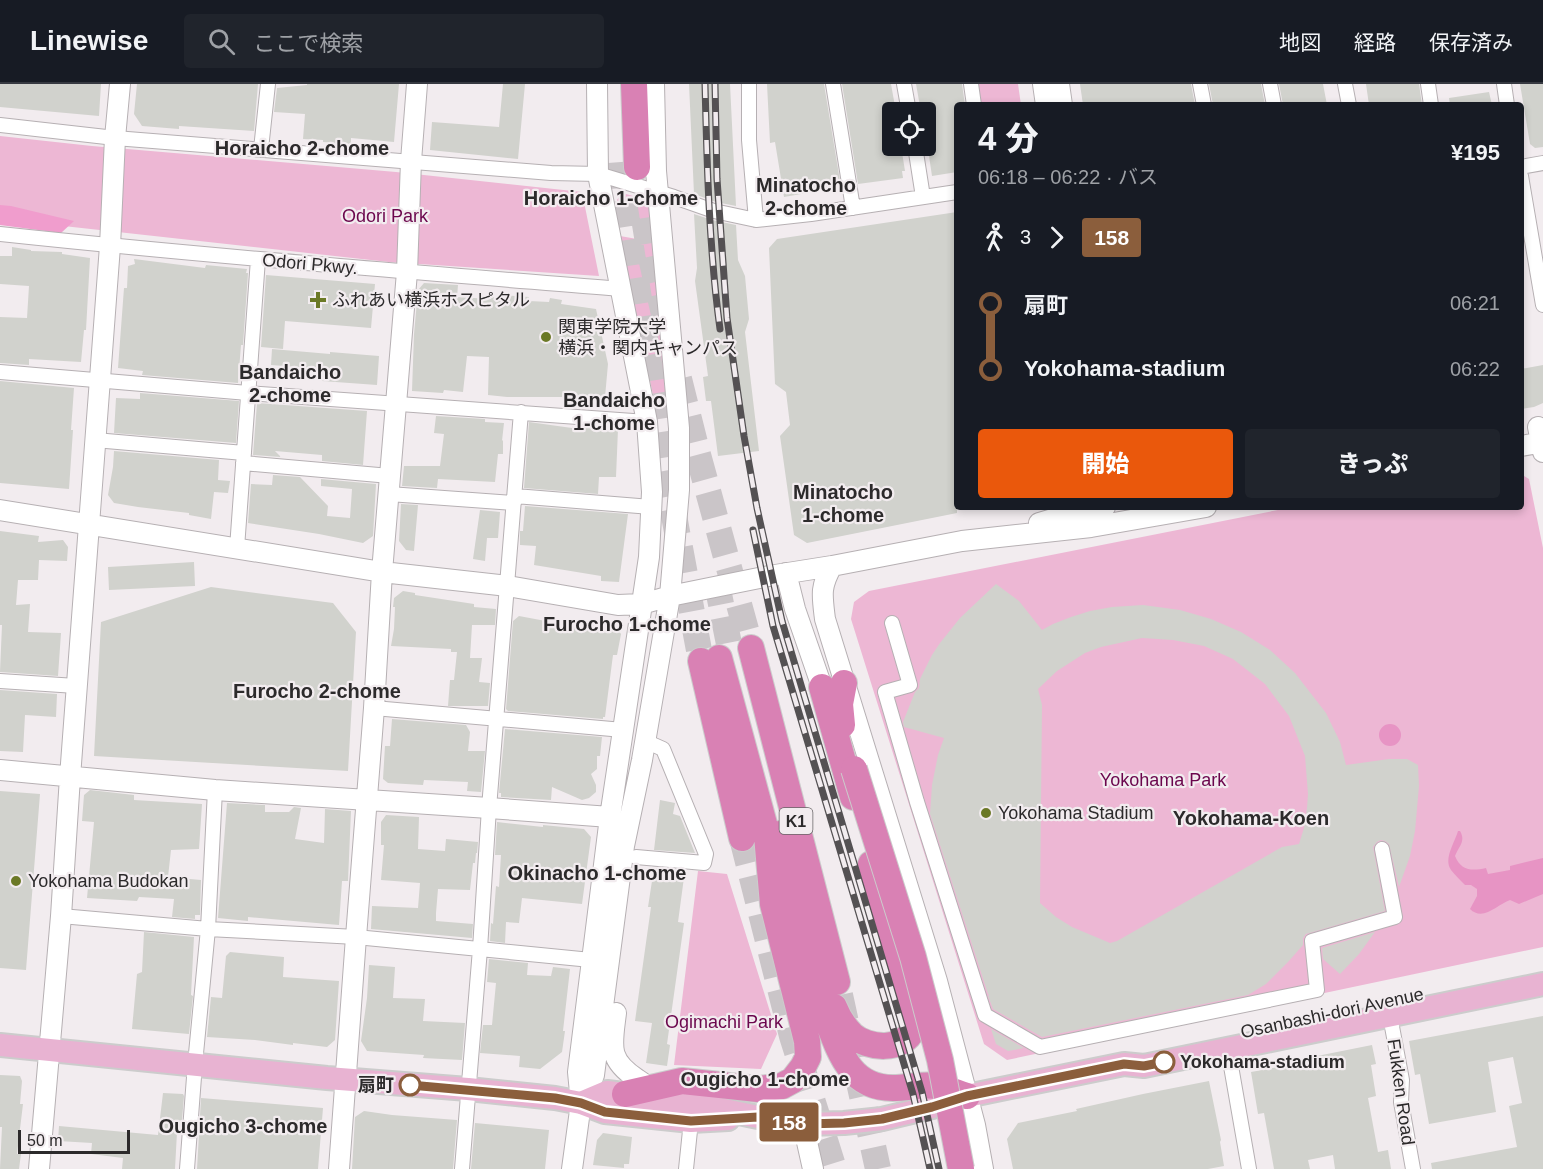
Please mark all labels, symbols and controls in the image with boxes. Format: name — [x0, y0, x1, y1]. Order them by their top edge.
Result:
search box — [184, 14, 604, 68]
text: Linewise — [30, 25, 148, 56]
icon: search — [205, 25, 238, 58]
text: ここで検索 — [253, 31, 363, 56]
text: 地図 — [1279, 31, 1321, 54]
text: 経路 — [1354, 31, 1396, 54]
text: 保存済み — [1429, 31, 1513, 54]
map controls — [882, 102, 936, 156]
button: locate — [882, 102, 936, 156]
text: 4 分 — [978, 120, 1039, 157]
district label: Horaicho 2-chome — [215, 137, 389, 159]
text: ¥195 — [1451, 140, 1500, 165]
text: 06:18 – 06:22 · バス — [978, 166, 1158, 188]
district label: Minatocho 2-chome — [756, 174, 856, 219]
district label: Horaicho 1-chome — [524, 187, 698, 209]
park label: Odori Park — [342, 206, 429, 226]
icon: walk — [978, 221, 1011, 254]
icon: forward — [1040, 221, 1073, 254]
text: 3 — [1020, 226, 1031, 248]
text: 158 — [1094, 226, 1129, 249]
street label: Odori Pkwy. — [261, 250, 359, 278]
place label: ふれあい横浜ホスピタル — [332, 290, 530, 310]
marker: ふれあい横浜ホスピタル — [309, 291, 327, 309]
text: 06:21 — [1450, 292, 1500, 314]
text: 扇町 — [1024, 293, 1068, 318]
place label: 関東学院大学 横浜・関内キャンパス — [558, 317, 738, 358]
marker: 関東学院大学 横浜・関内キャンパス — [539, 330, 553, 344]
text: Yokohama-stadium — [1024, 356, 1225, 381]
text: 06:22 — [1450, 358, 1500, 380]
district label: Bandaicho 2-chome — [239, 361, 341, 406]
district label: Bandaicho 1-chome — [563, 389, 665, 434]
button: 開始 — [978, 429, 1233, 498]
button: きっぷ — [1245, 429, 1500, 498]
district label: Minatocho 1-chome — [793, 481, 893, 526]
district label: Furocho 1-chome — [543, 613, 711, 635]
district label: Furocho 2-chome — [233, 680, 401, 702]
park label: Yokohama Park — [1100, 770, 1227, 790]
place label: Yokohama Stadium — [998, 803, 1153, 823]
marker: Yokohama Stadium — [979, 806, 993, 820]
district label: Yokohama-Koen — [1173, 807, 1329, 829]
road number: K1 — [780, 808, 812, 834]
district label: Okinacho 1-chome — [508, 862, 686, 884]
place label: Yokohama Budokan — [28, 871, 188, 891]
marker: Yokohama Budokan — [9, 874, 23, 888]
street label: Osanbashi-dori Avenue — [1239, 984, 1425, 1042]
park label: Ogimachi Park — [665, 1012, 784, 1032]
street label: Fukken Road — [1384, 1038, 1418, 1146]
marker: Yokohama-stadium — [1153, 1051, 1175, 1073]
place label: Yokohama-stadium — [1180, 1052, 1345, 1072]
district label: Ougicho 1-chome — [681, 1068, 849, 1090]
marker: 扇町 — [399, 1074, 421, 1096]
place label: 扇町 — [358, 1075, 394, 1095]
line badge: 158 — [754, 1102, 824, 1142]
text: 158 — [771, 1111, 807, 1134]
district label: Ougicho 3-chome — [159, 1115, 327, 1137]
scale bar — [18, 1127, 130, 1154]
text: 50 m — [27, 1132, 63, 1149]

